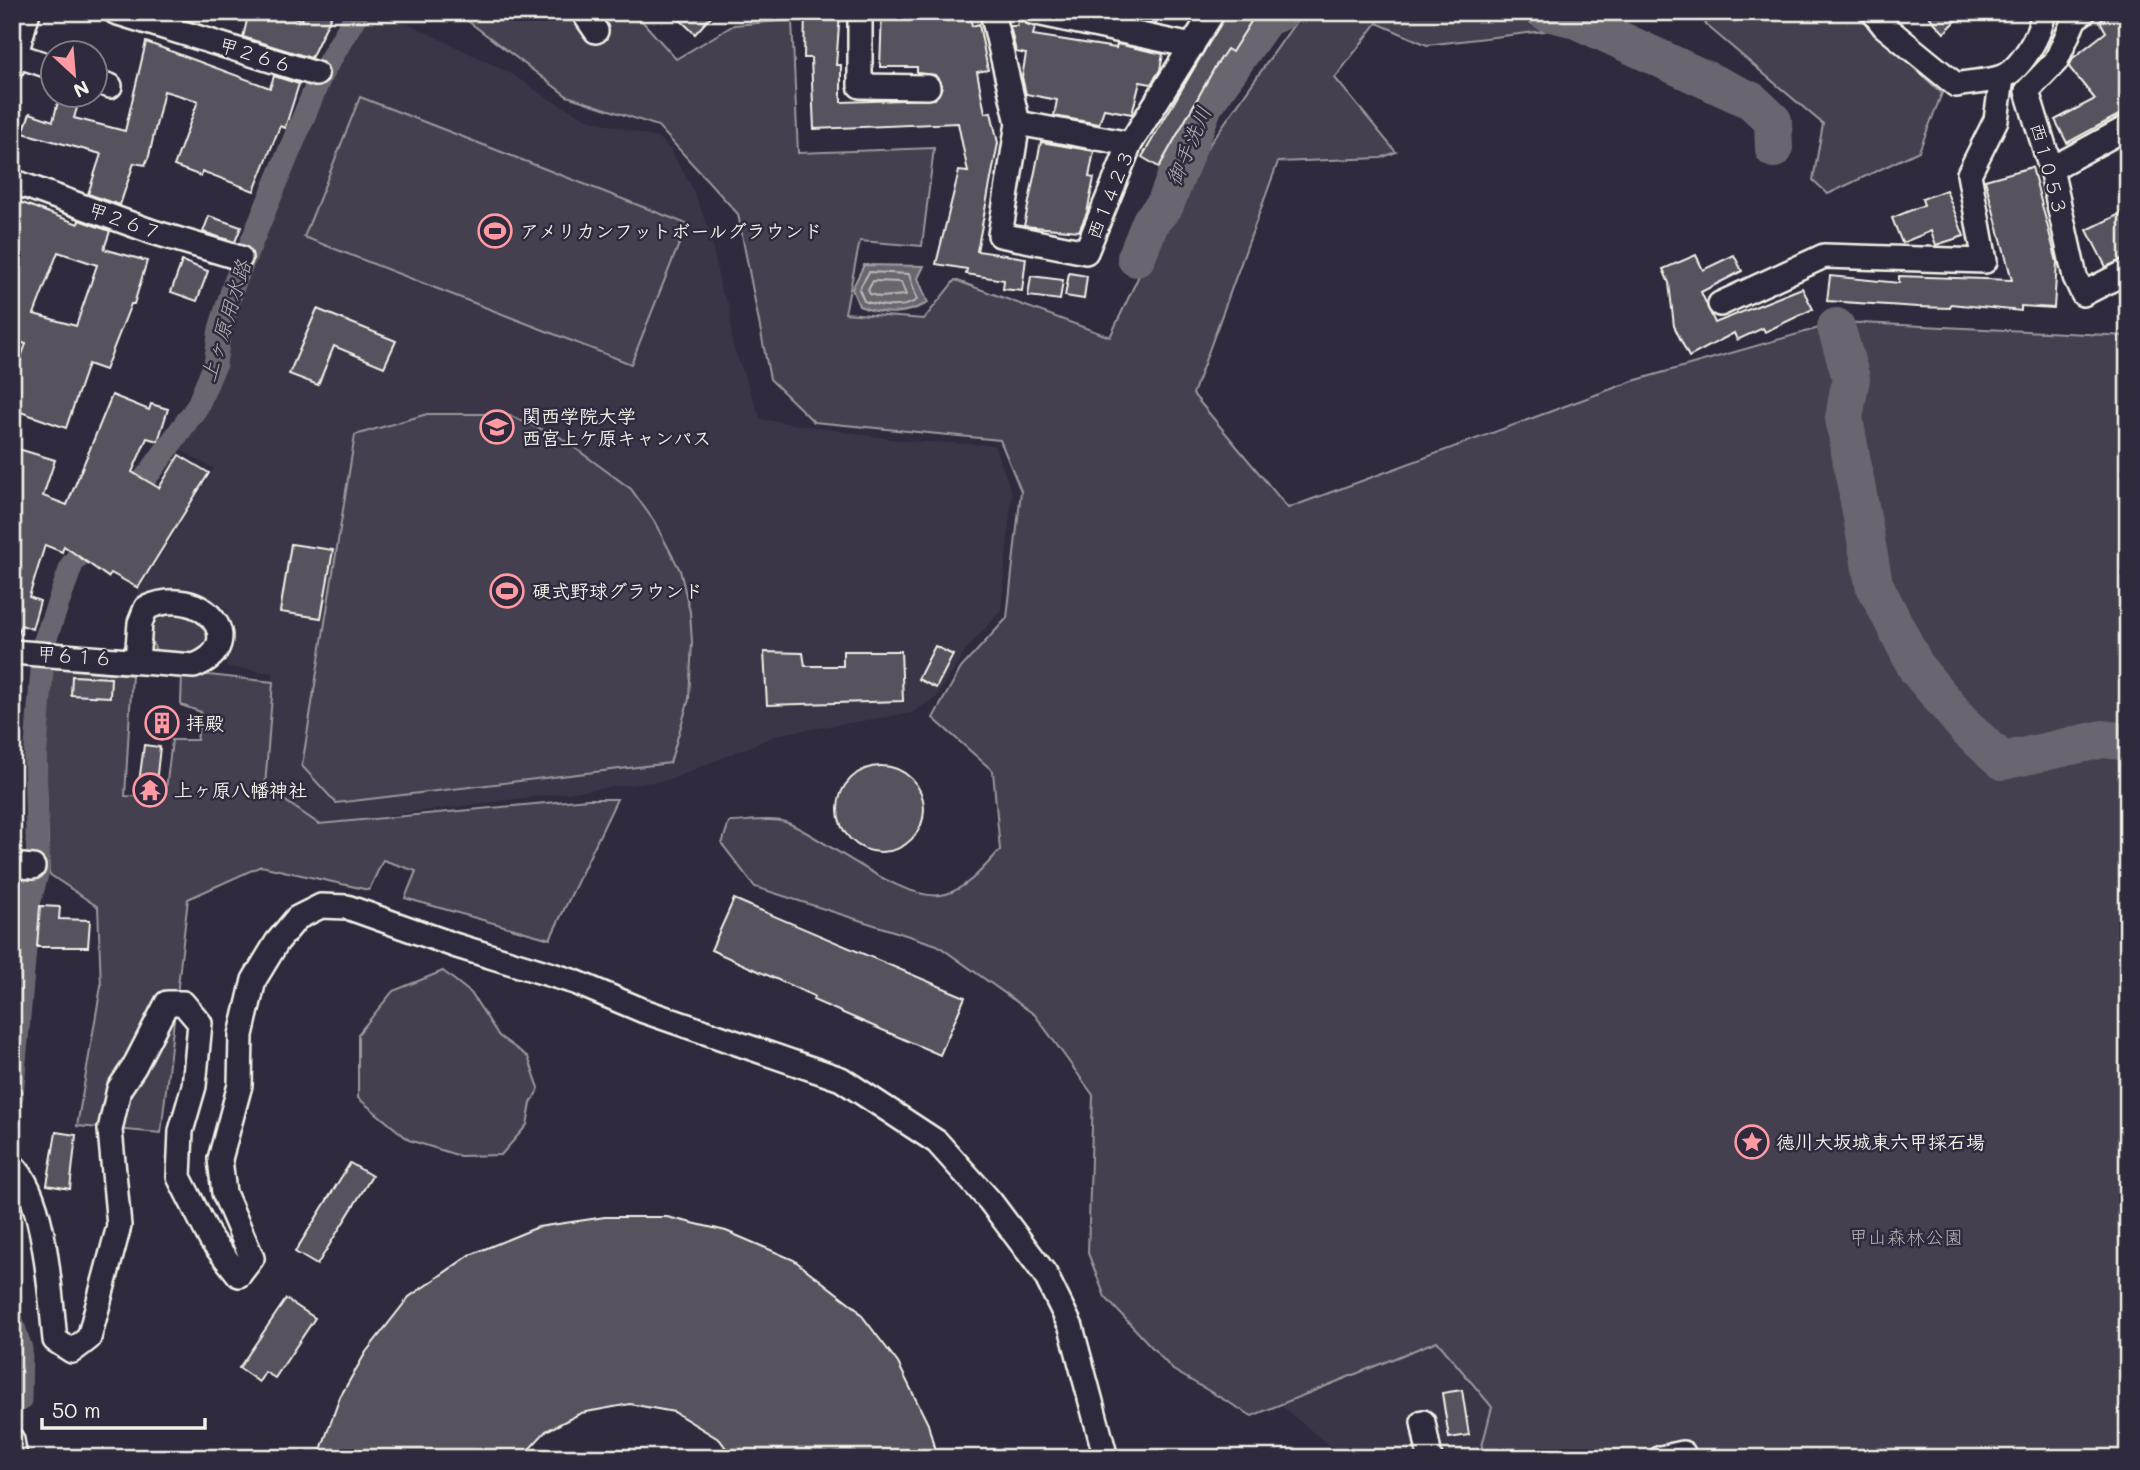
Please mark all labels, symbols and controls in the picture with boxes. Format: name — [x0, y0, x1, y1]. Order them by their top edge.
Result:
street label: 甲２６６ — [216, 31, 296, 78]
north arrow — [38, 38, 108, 108]
text: N — [70, 75, 94, 104]
water label: 御手洗川 — [1159, 101, 1216, 189]
street label: 西１０５３ — [2025, 120, 2074, 218]
street label: 西１４２３ — [1080, 145, 1139, 243]
street label: 甲２６７ — [85, 196, 165, 245]
sports icon: アメリカンフットボールグラウンド — [476, 212, 514, 250]
place label: アメリカンフットボールグラウンド — [520, 218, 822, 243]
water label: 上ヶ原用水路 — [193, 255, 256, 385]
place label: 関西学院大学 西宮上ケ原キャンパス — [522, 403, 711, 450]
school or university icon: 関西学院大学 西宮上ケ原キャンパス — [478, 408, 516, 446]
sports icon: 硬式野球グラウンド — [488, 572, 526, 610]
place label: 硬式野球グラウンド — [532, 578, 703, 603]
street label: 甲６１６ — [36, 640, 114, 671]
building icon: 拝殿 — [143, 704, 181, 742]
place label: 拝殿 — [186, 710, 224, 735]
temple icon: 上ヶ原八幡神社 — [131, 771, 169, 809]
place label: 上ヶ原八幡神社 — [174, 777, 307, 802]
place icon: 徳川大坂城東六甲採石場 — [1733, 1123, 1771, 1161]
place label: 徳川大坂城東六甲採石場 — [1776, 1129, 1985, 1154]
park label: 甲山森林公園 — [1849, 1224, 1963, 1249]
scale bar — [42, 1386, 205, 1430]
text: 50 m — [52, 1396, 101, 1423]

